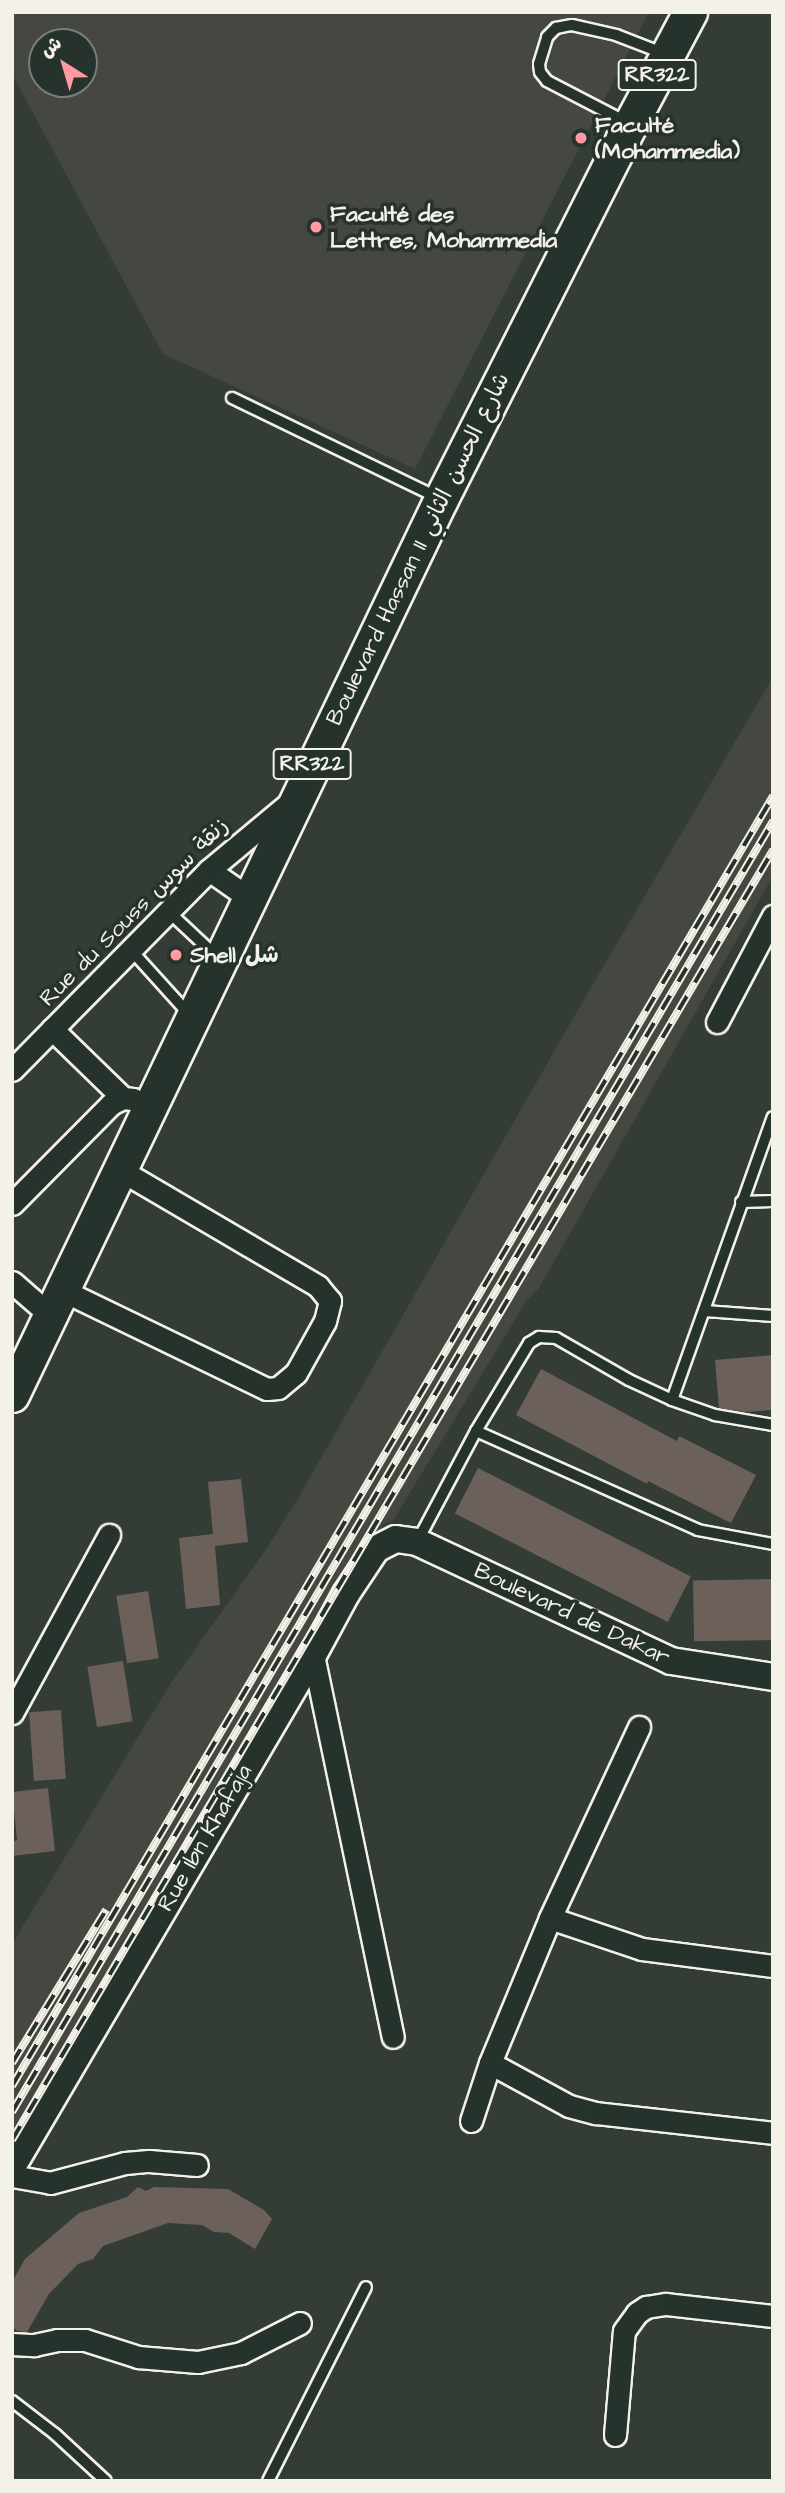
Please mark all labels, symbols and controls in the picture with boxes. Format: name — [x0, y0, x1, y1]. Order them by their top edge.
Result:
north arrow — [28, 28, 98, 98]
text: ش — [35, 30, 68, 64]
road number: RR322 — [617, 57, 697, 92]
place label: Faculté (Mohammedia) — [595, 111, 740, 165]
marker: Faculté (Mohammedia) — [573, 130, 589, 146]
place label: Faculté des Lettres, Mohammedia — [330, 200, 557, 254]
marker: Faculté des Lettres, Mohammedia — [308, 219, 324, 235]
street label: Boulevard Hassan II شارع الحسن الثاني — [320, 368, 516, 730]
road number: RR322 — [272, 746, 352, 782]
street label: Rue du Souss زنقة سوس — [34, 812, 234, 1012]
place label: Shell شل — [190, 941, 279, 969]
marker: Shell شل — [168, 947, 184, 963]
street label: Boulevard de Dakar — [470, 1556, 674, 1672]
street label: Rue Ibn Khafaja — [152, 1760, 258, 1916]

